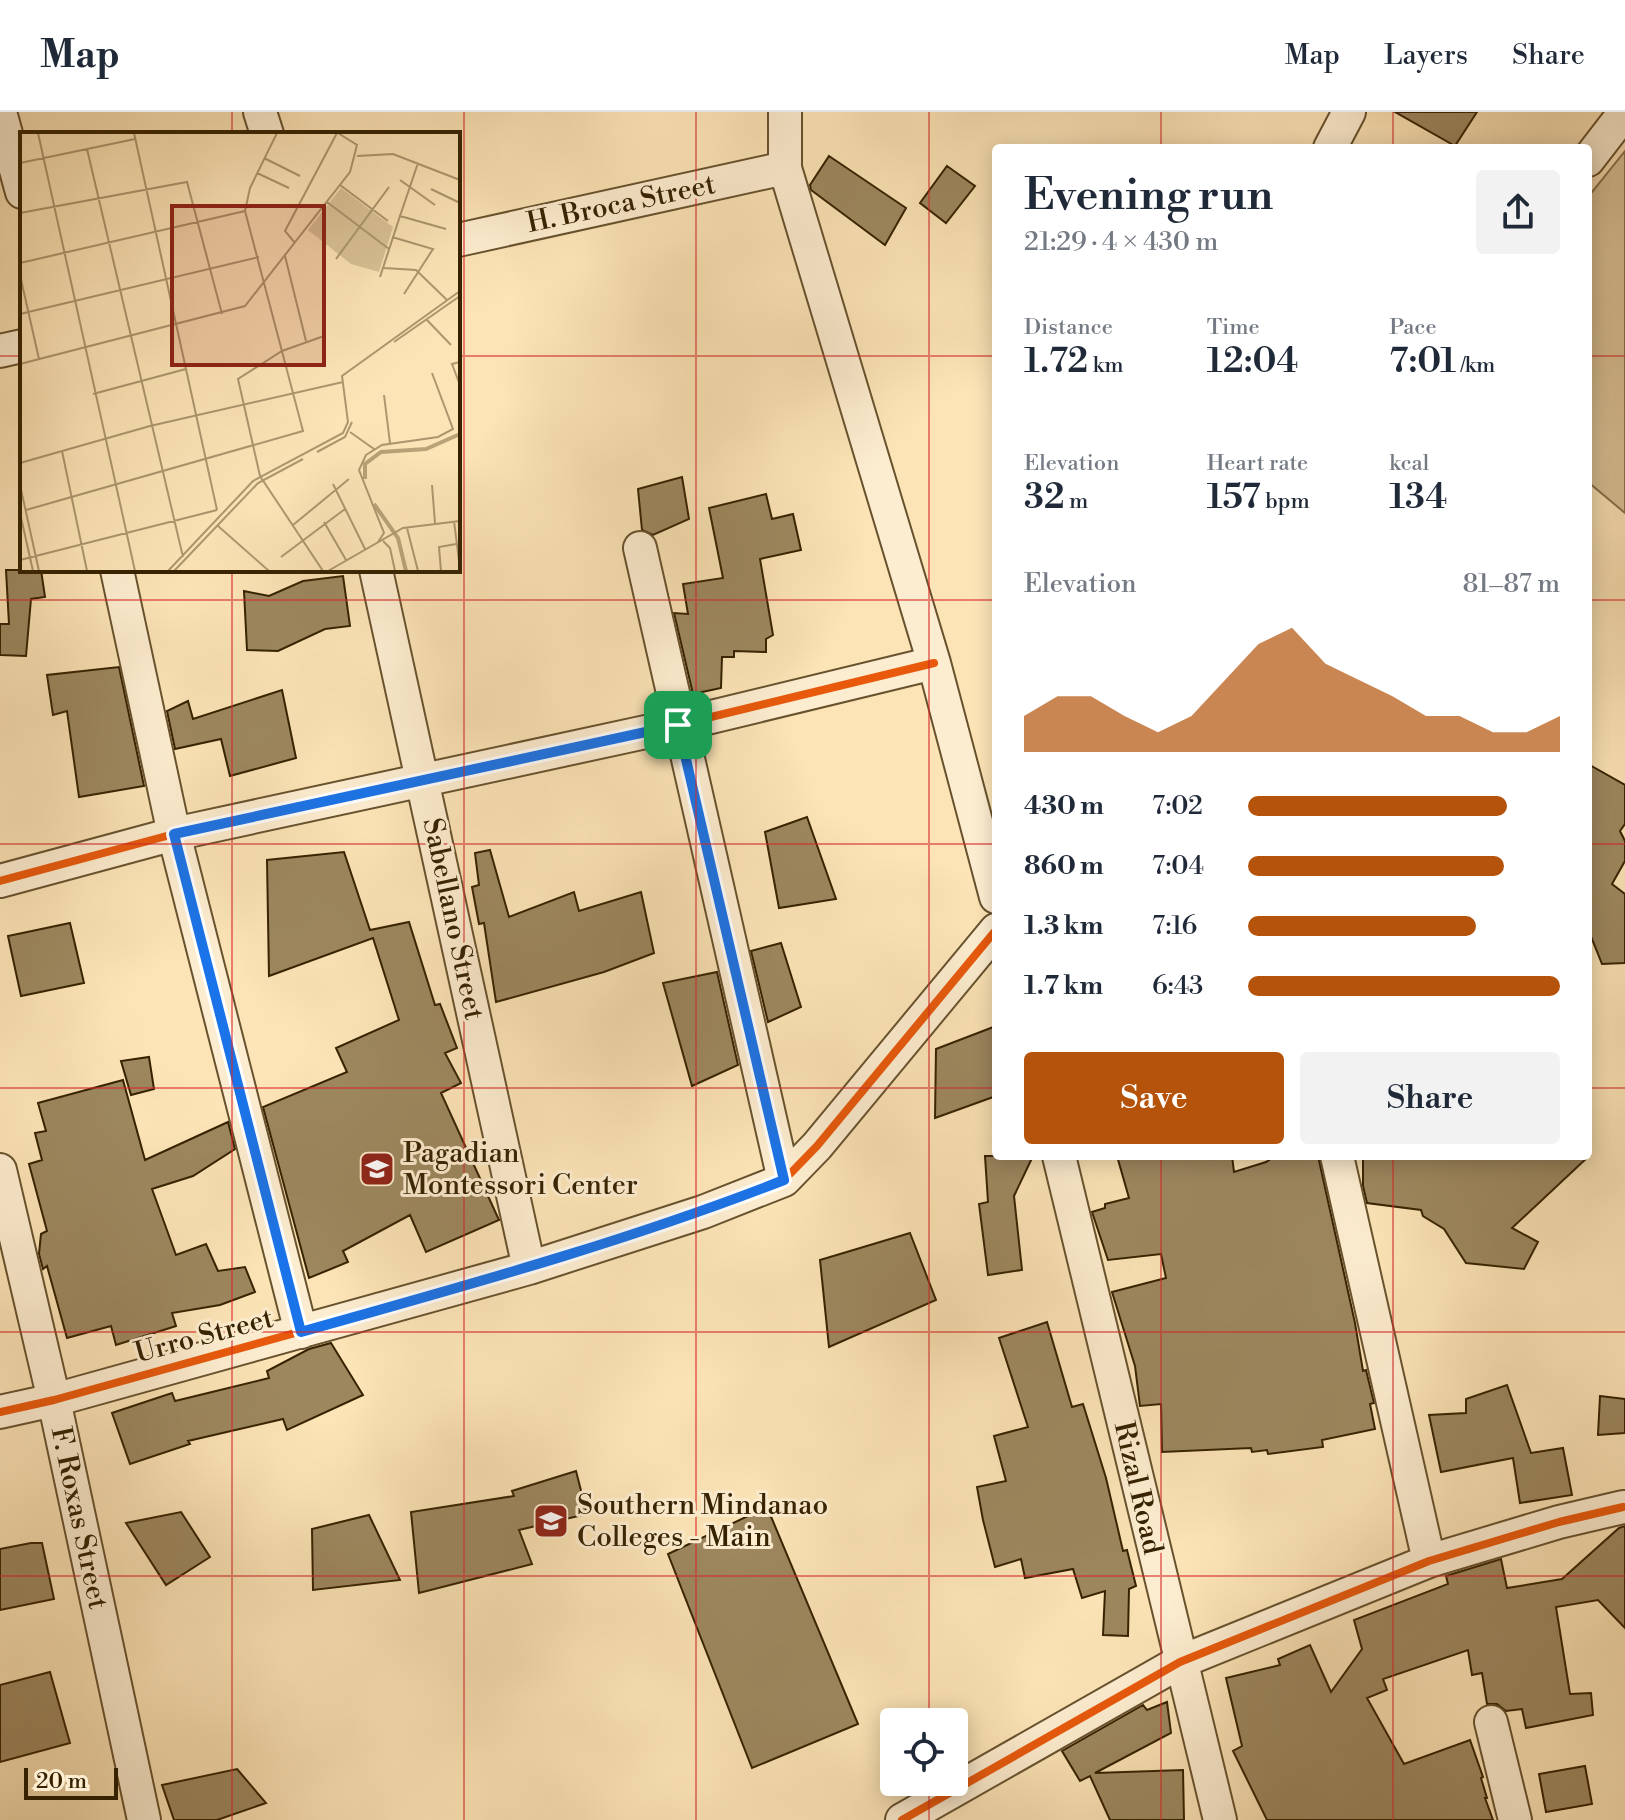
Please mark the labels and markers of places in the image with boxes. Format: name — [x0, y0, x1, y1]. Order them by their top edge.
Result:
pin — [644, 691, 712, 759]
place label: Pagadian Montessori Center — [403, 1136, 638, 1203]
school or university icon: Pagadian Montessori Center — [358, 1150, 396, 1188]
place label: Southern Mindanao Colleges - Main — [577, 1488, 828, 1555]
school or university icon: Southern Mindanao Colleges - Main — [532, 1502, 570, 1540]

